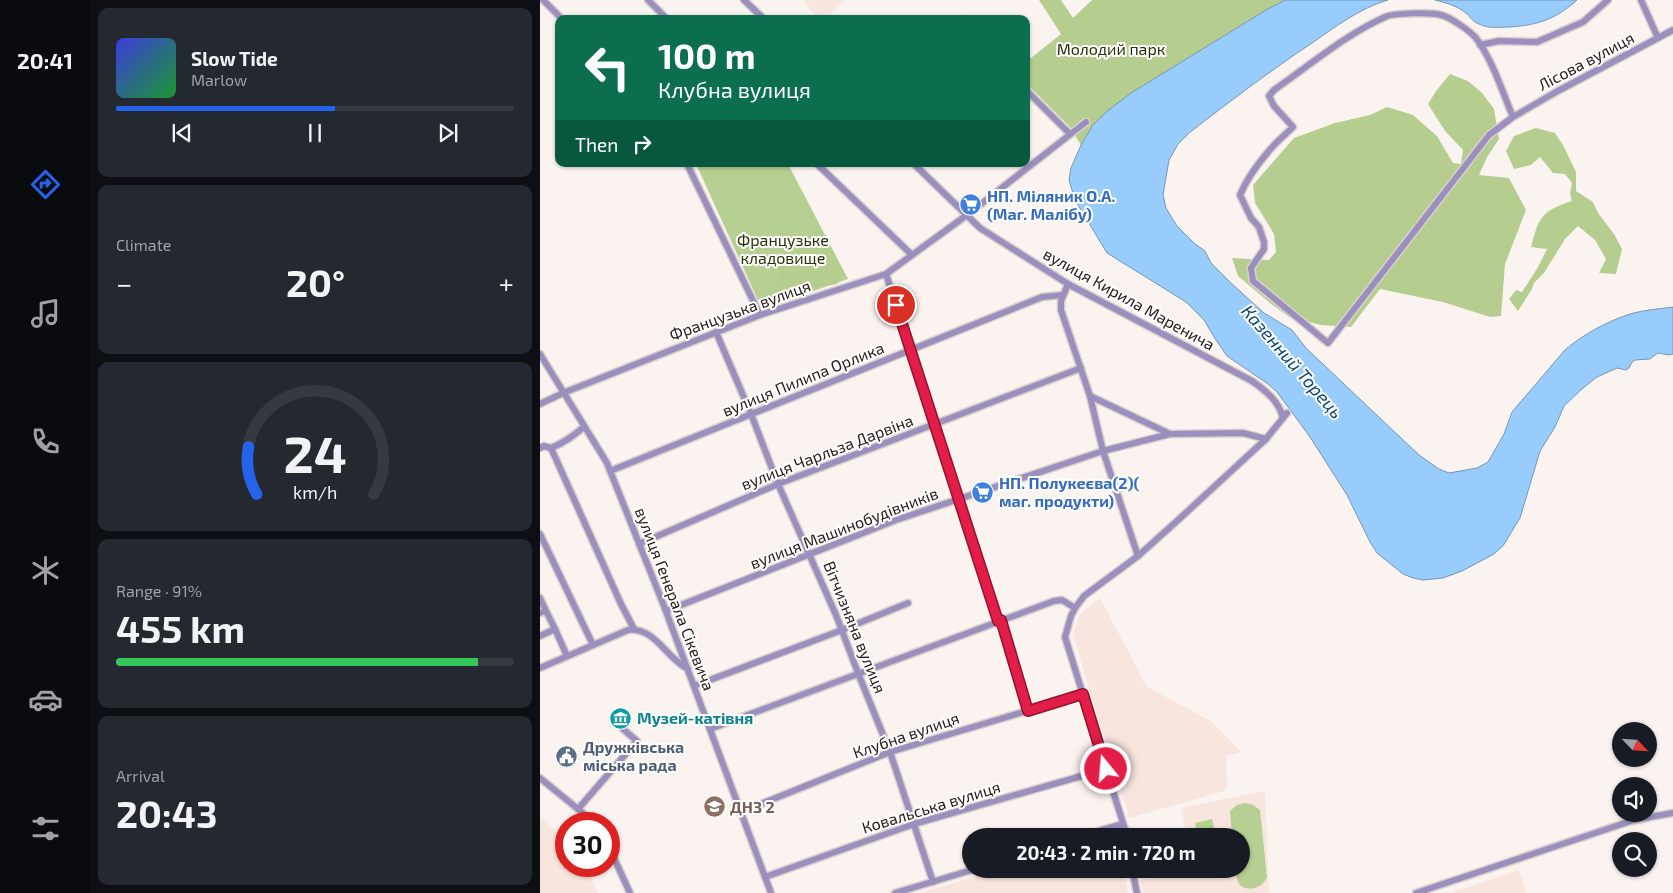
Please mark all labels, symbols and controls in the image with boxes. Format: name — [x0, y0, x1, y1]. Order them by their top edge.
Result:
street label: Лісова вулиця — [1535, 27, 1637, 95]
text: 100 m — [658, 34, 756, 76]
icon: left — [575, 35, 640, 100]
park label: Молодий парк — [1057, 39, 1166, 58]
text: 20:41 — [17, 47, 73, 73]
text: Slow Tide — [191, 47, 278, 70]
text: Marlow — [191, 70, 247, 89]
text: Клубна вулиця — [658, 76, 811, 102]
icon: previous — [168, 119, 196, 147]
icon: pause — [301, 119, 329, 147]
icon: next — [434, 119, 462, 147]
icon: right — [628, 130, 656, 158]
text: Then — [575, 133, 618, 156]
icon: directions — [28, 167, 63, 202]
place label: НП. Міляник О.А. (Маг. Малібу) — [987, 186, 1116, 223]
supermarket icon: НП. Міляник О.А. (Маг. Малібу) — [959, 193, 983, 217]
park label: Французьке кладовище — [737, 230, 829, 267]
text: Climate — [116, 235, 171, 254]
street label: вулиця Кирила Маренича — [1040, 243, 1218, 355]
text: 20° — [286, 259, 345, 305]
text: − — [116, 266, 132, 300]
text: + — [499, 266, 514, 300]
street label: Французька вулиця — [667, 275, 813, 345]
pin — [875, 284, 917, 326]
icon: arrive — [882, 291, 910, 319]
icon: music — [28, 296, 63, 331]
water label: Казенний Торець — [1237, 300, 1348, 423]
street label: вулиця Пилипа Орлика — [719, 337, 887, 421]
street label: вулиця Чарльза Дарвіна — [738, 410, 916, 494]
text: 24 — [283, 421, 347, 483]
icon: phone — [28, 424, 63, 459]
place label: НП. Полукеєва(2)( маг. продукти) — [999, 473, 1140, 510]
supermarket icon: НП. Полукеєва(2)( маг. продукти) — [971, 480, 995, 504]
text: km/h — [293, 481, 337, 503]
street label: вулиця Машинобудівників — [747, 483, 941, 573]
street label: вулиця Генерала Сікевича — [631, 505, 719, 693]
icon: climate — [28, 553, 63, 588]
street label: Вітчизняна вулиця — [819, 558, 891, 696]
text: Range · 91% — [116, 581, 202, 600]
text: 455 km — [116, 605, 245, 651]
icon: car — [28, 682, 63, 717]
museum icon: Музей-катівня — [609, 706, 633, 730]
street label: Клубна вулиця — [850, 707, 962, 763]
place label: Музей-катівня — [637, 708, 753, 727]
north arrow — [1612, 722, 1658, 768]
map controls — [1612, 722, 1657, 877]
place label: Дружківська міська рада — [583, 737, 684, 774]
position arrow — [1079, 742, 1131, 794]
public building icon: Дружківська міська рада — [555, 744, 579, 768]
text: Arrival — [116, 766, 165, 785]
street label: Ковальська вулиця — [859, 776, 1003, 838]
button: sound — [1612, 777, 1657, 822]
text: 20:43 — [116, 790, 218, 836]
school or university icon: ДНЗ 2 — [702, 795, 726, 819]
place label: ДНЗ 2 — [730, 797, 775, 816]
icon: filters — [28, 811, 63, 846]
speed limit sign: 30 — [555, 812, 620, 877]
button: search — [1612, 832, 1657, 877]
text: 20:43 · 2 min · 720 m — [1016, 841, 1196, 864]

